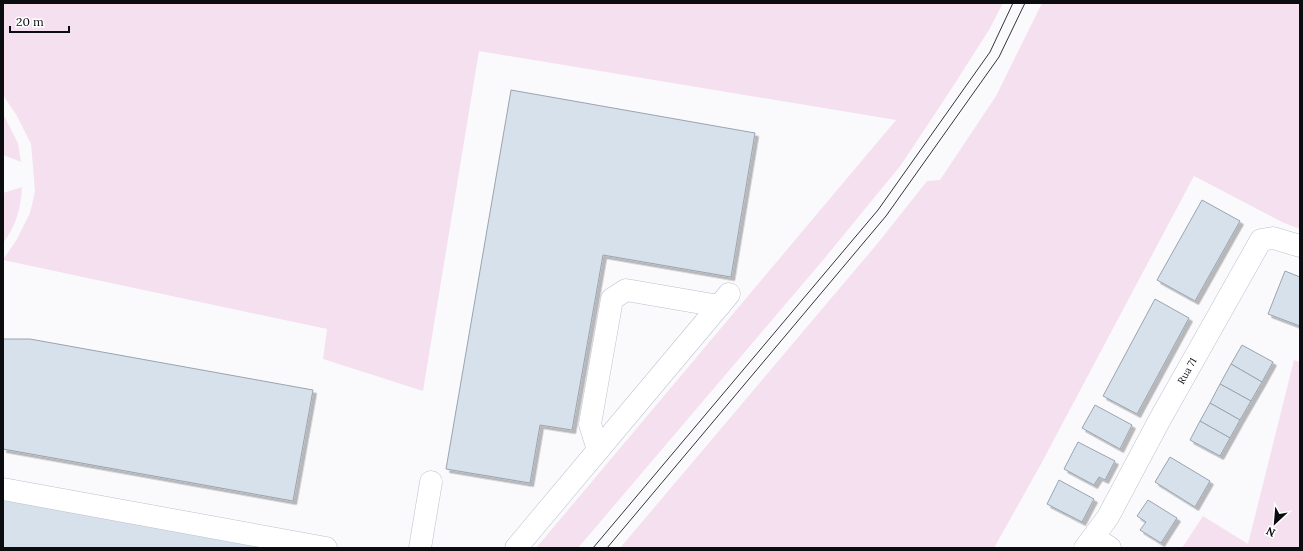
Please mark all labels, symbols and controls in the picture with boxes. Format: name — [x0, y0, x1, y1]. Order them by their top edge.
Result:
scale bar — [10, 8, 69, 34]
text: 20 m — [16, 14, 44, 29]
street label: Rua 71 — [1174, 355, 1200, 387]
north arrow — [1255, 503, 1295, 543]
text: N — [1263, 524, 1278, 540]

